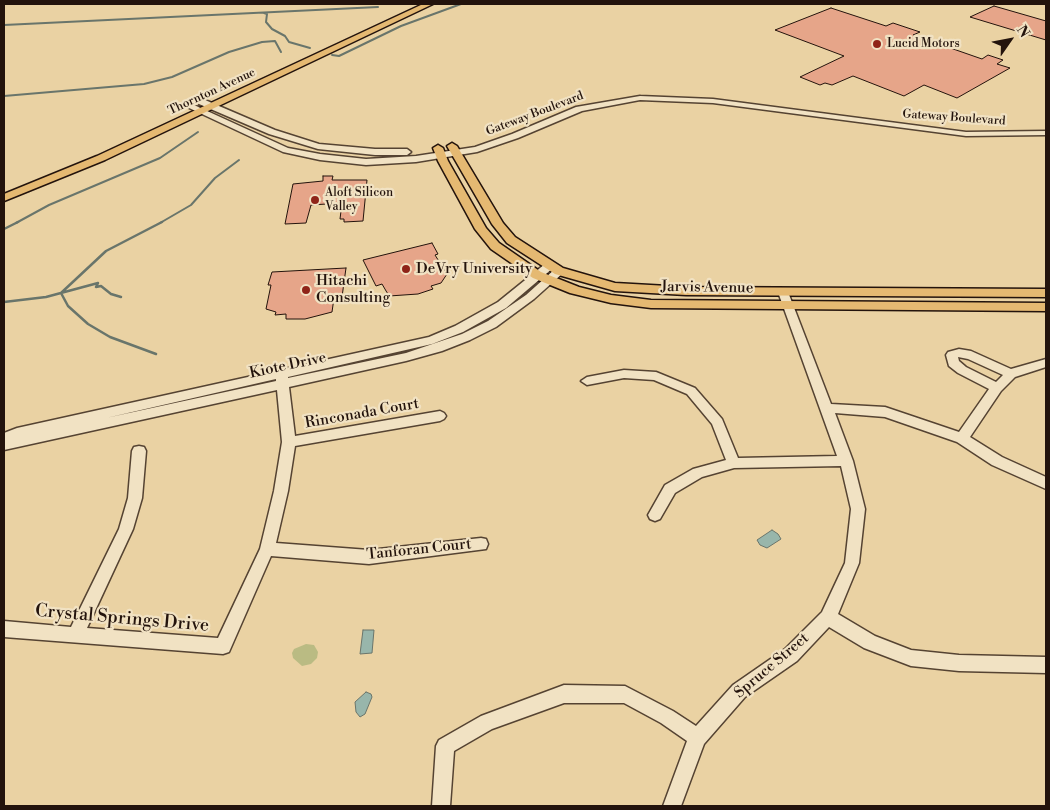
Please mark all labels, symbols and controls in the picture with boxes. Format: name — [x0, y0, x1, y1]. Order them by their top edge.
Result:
north arrow — [985, 15, 1035, 65]
text: N — [1012, 22, 1033, 41]
place label: Lucid Motors — [887, 37, 960, 51]
marker: Lucid Motors — [871, 38, 883, 50]
street label: Thornton Avenue — [166, 65, 258, 119]
street label: Gateway Boulevard — [484, 89, 586, 139]
street label: Gateway Boulevard — [902, 107, 1006, 129]
place label: Aloft Silicon Valley — [325, 186, 393, 214]
marker: Aloft Silicon Valley — [309, 194, 321, 206]
place label: DeVry University — [416, 260, 532, 278]
marker: DeVry University — [400, 263, 412, 275]
place label: Hitachi Consulting — [316, 272, 390, 307]
street label: Jarvis Avenue — [661, 278, 753, 298]
marker: Hitachi Consulting — [300, 284, 312, 296]
street label: Kiote Drive — [248, 349, 328, 383]
street label: Rinconada Court — [304, 395, 420, 433]
street label: Tanforan Court — [366, 536, 472, 564]
street label: Crystal Springs Drive — [34, 601, 210, 637]
street label: Spruce Street — [731, 630, 813, 702]

